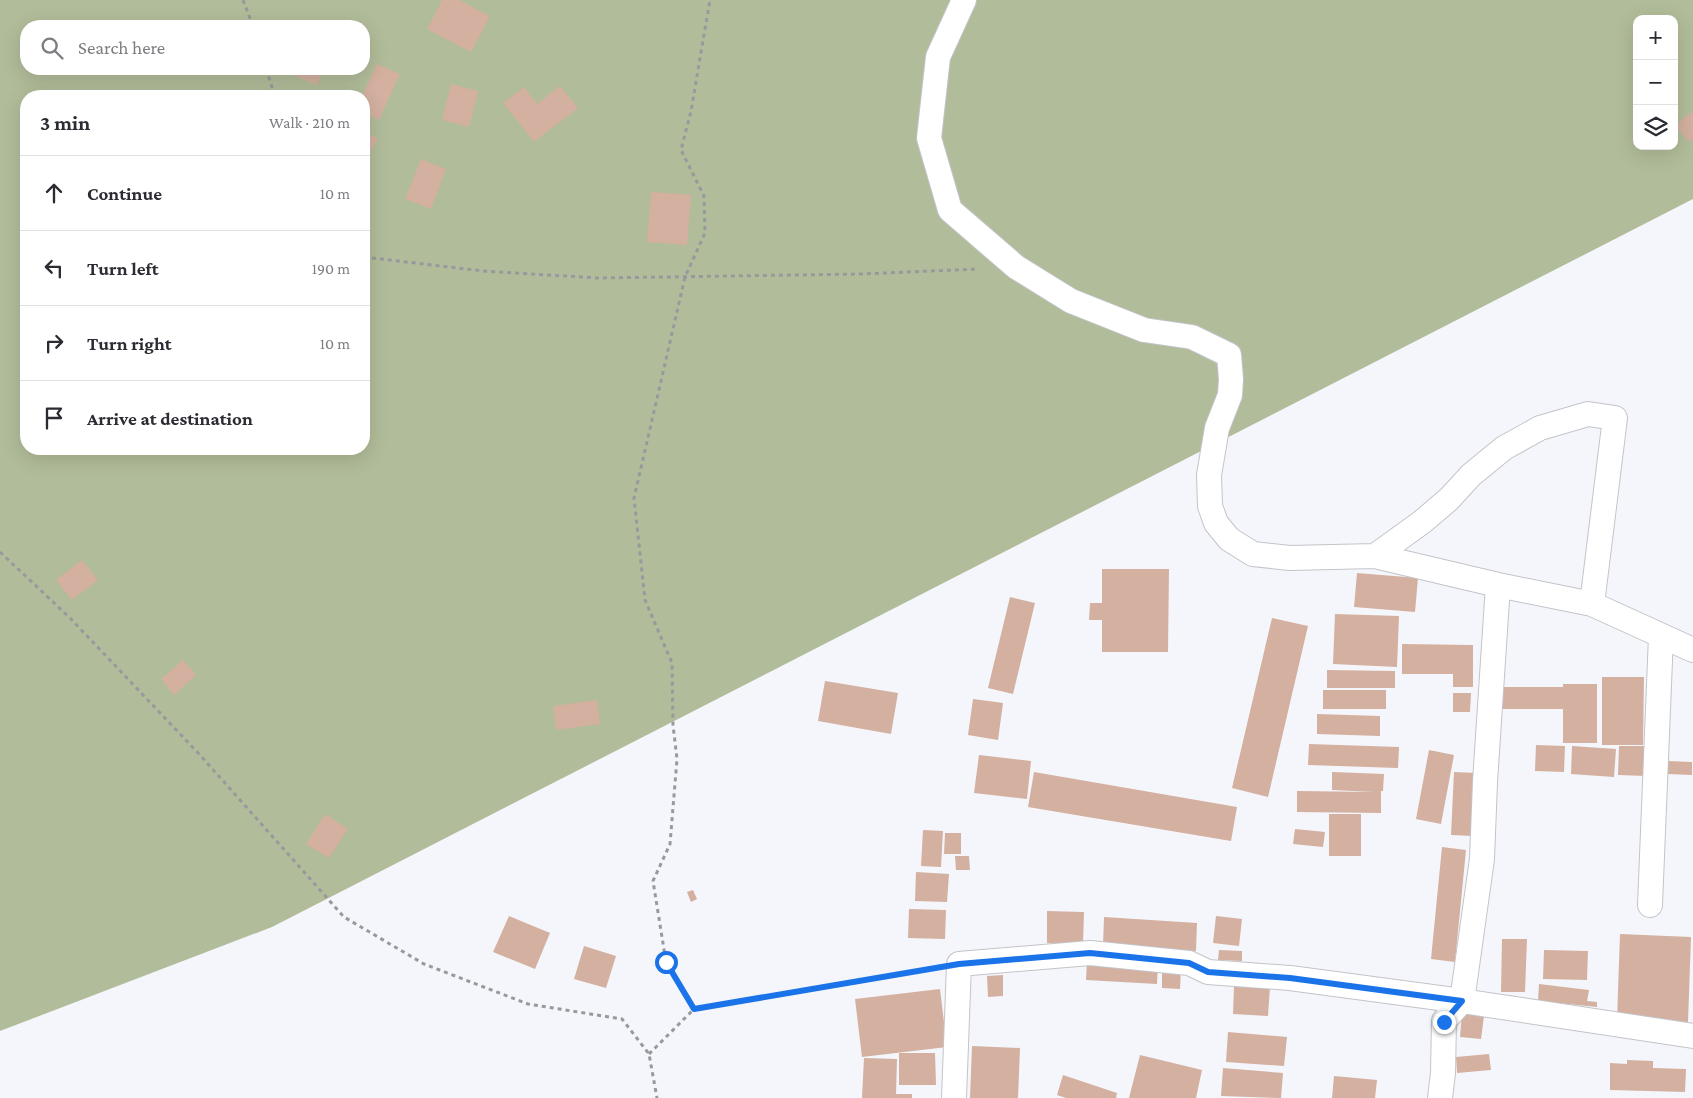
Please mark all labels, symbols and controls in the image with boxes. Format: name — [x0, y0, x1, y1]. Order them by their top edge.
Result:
map controls — [1633, 15, 1678, 150]
button: + — [1633, 15, 1678, 60]
search box — [20, 20, 370, 75]
icon: search — [38, 34, 66, 62]
text: Search here — [78, 37, 165, 58]
button: − — [1633, 60, 1678, 105]
button: layers — [1633, 105, 1678, 150]
text: 3 min — [40, 111, 90, 135]
text: Walk · 210 m — [269, 114, 350, 131]
icon: ahead — [40, 179, 68, 207]
text: Continue — [87, 183, 162, 204]
text: 10 m — [320, 185, 350, 202]
icon: left — [40, 254, 68, 282]
text: Turn left — [87, 258, 159, 279]
text: 190 m — [312, 260, 350, 277]
icon: right — [40, 329, 68, 357]
text: Turn right — [87, 333, 172, 354]
text: 10 m — [320, 335, 350, 352]
icon: arrive — [40, 404, 68, 432]
text: Arrive at destination — [87, 408, 253, 429]
route start — [655, 951, 678, 974]
route end — [1433, 1011, 1456, 1034]

